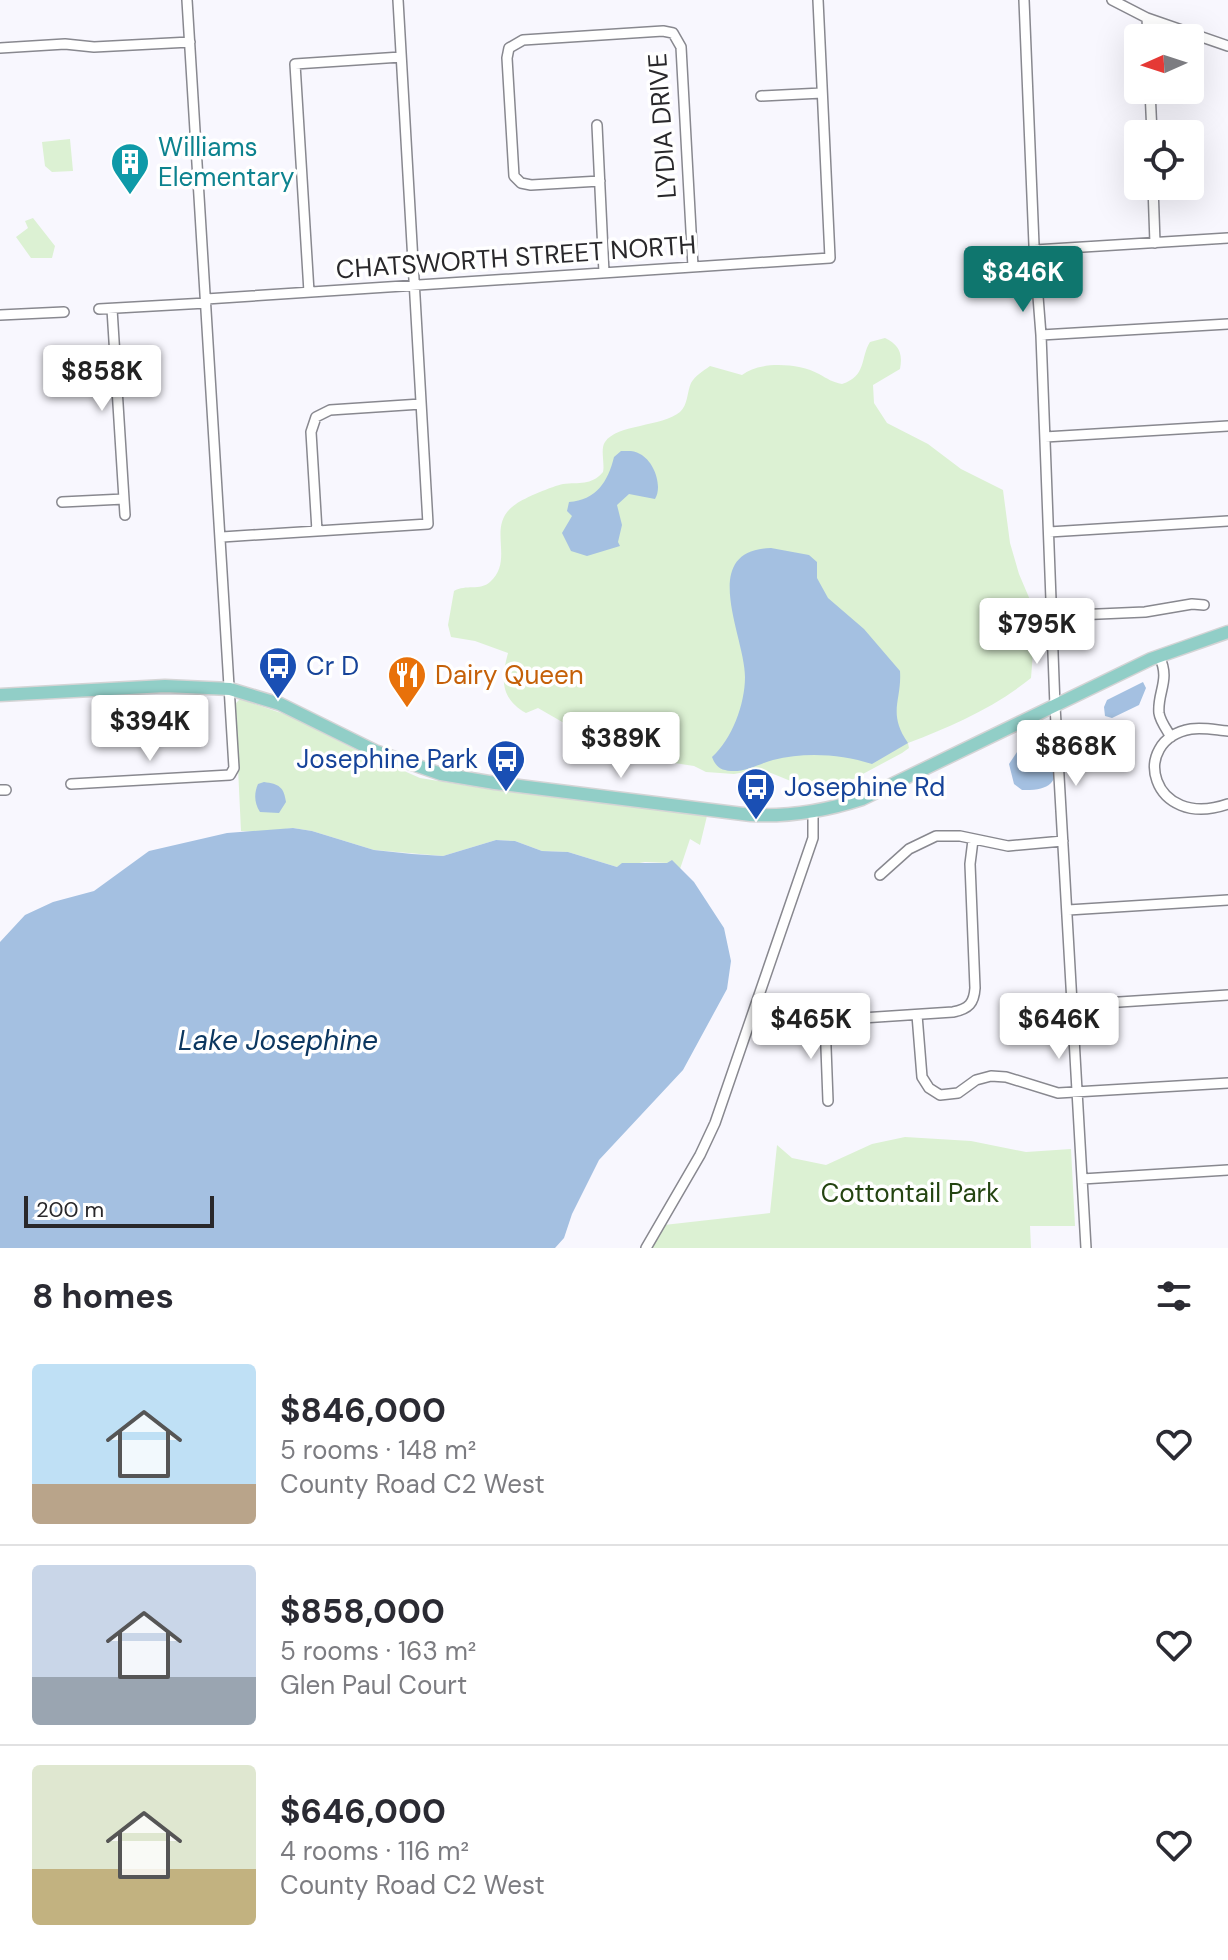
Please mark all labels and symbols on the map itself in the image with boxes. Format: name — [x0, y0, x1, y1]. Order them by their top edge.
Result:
north arrow — [1124, 24, 1204, 104]
street label: LYDIA DRIVE — [640, 52, 684, 200]
place label: Williams Elementary — [158, 130, 295, 194]
building icon: Williams Elementary — [109, 141, 151, 196]
street label: CHATSWORTH STREET NORTH — [335, 227, 697, 287]
pin: $846K — [967, 246, 1079, 314]
pin: $858K — [46, 345, 158, 413]
pin: $795K — [981, 598, 1093, 666]
bus stop icon: Cr D — [257, 645, 299, 700]
place label: Cr D — [306, 649, 359, 683]
restaurant icon: Dairy Queen — [386, 654, 428, 709]
place label: Dairy Queen — [435, 658, 584, 692]
pin: $394K — [94, 695, 206, 763]
pin: $389K — [565, 712, 677, 780]
pin: $868K — [1020, 720, 1132, 788]
bus stop icon: Josephine Park — [485, 738, 527, 793]
place label: Josephine Park — [296, 742, 478, 776]
bus stop icon: Josephine Rd — [735, 766, 777, 821]
place label: Josephine Rd — [784, 770, 945, 804]
pin: $465K — [755, 993, 867, 1061]
pin: $646K — [1003, 993, 1115, 1061]
water label: Lake Josephine — [178, 1022, 378, 1059]
park label: Cottontail Park — [821, 1176, 999, 1210]
scale bar — [24, 1192, 214, 1228]

